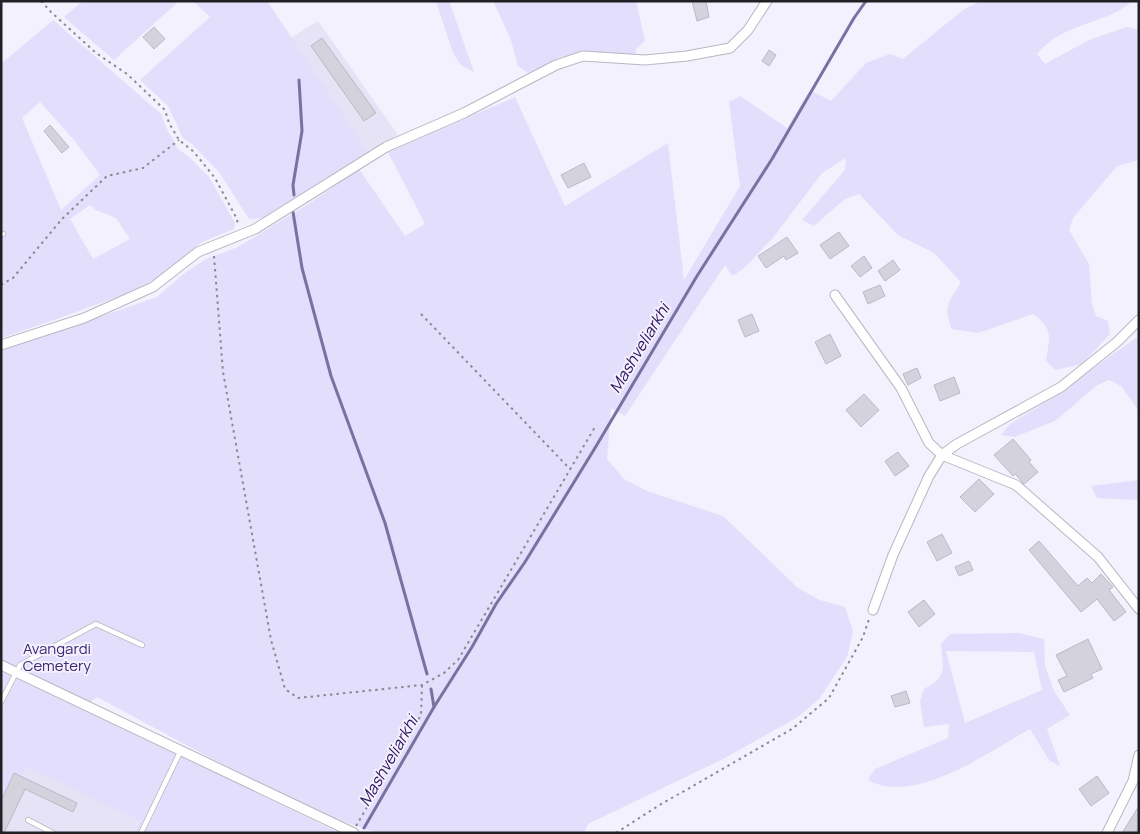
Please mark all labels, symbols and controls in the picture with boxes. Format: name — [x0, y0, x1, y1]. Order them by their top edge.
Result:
water label: Mashveliarkhi — [604, 297, 676, 397]
park label: Avangardi Cemetery — [23, 638, 91, 676]
water label: Mashveliarkhi — [353, 710, 424, 810]

